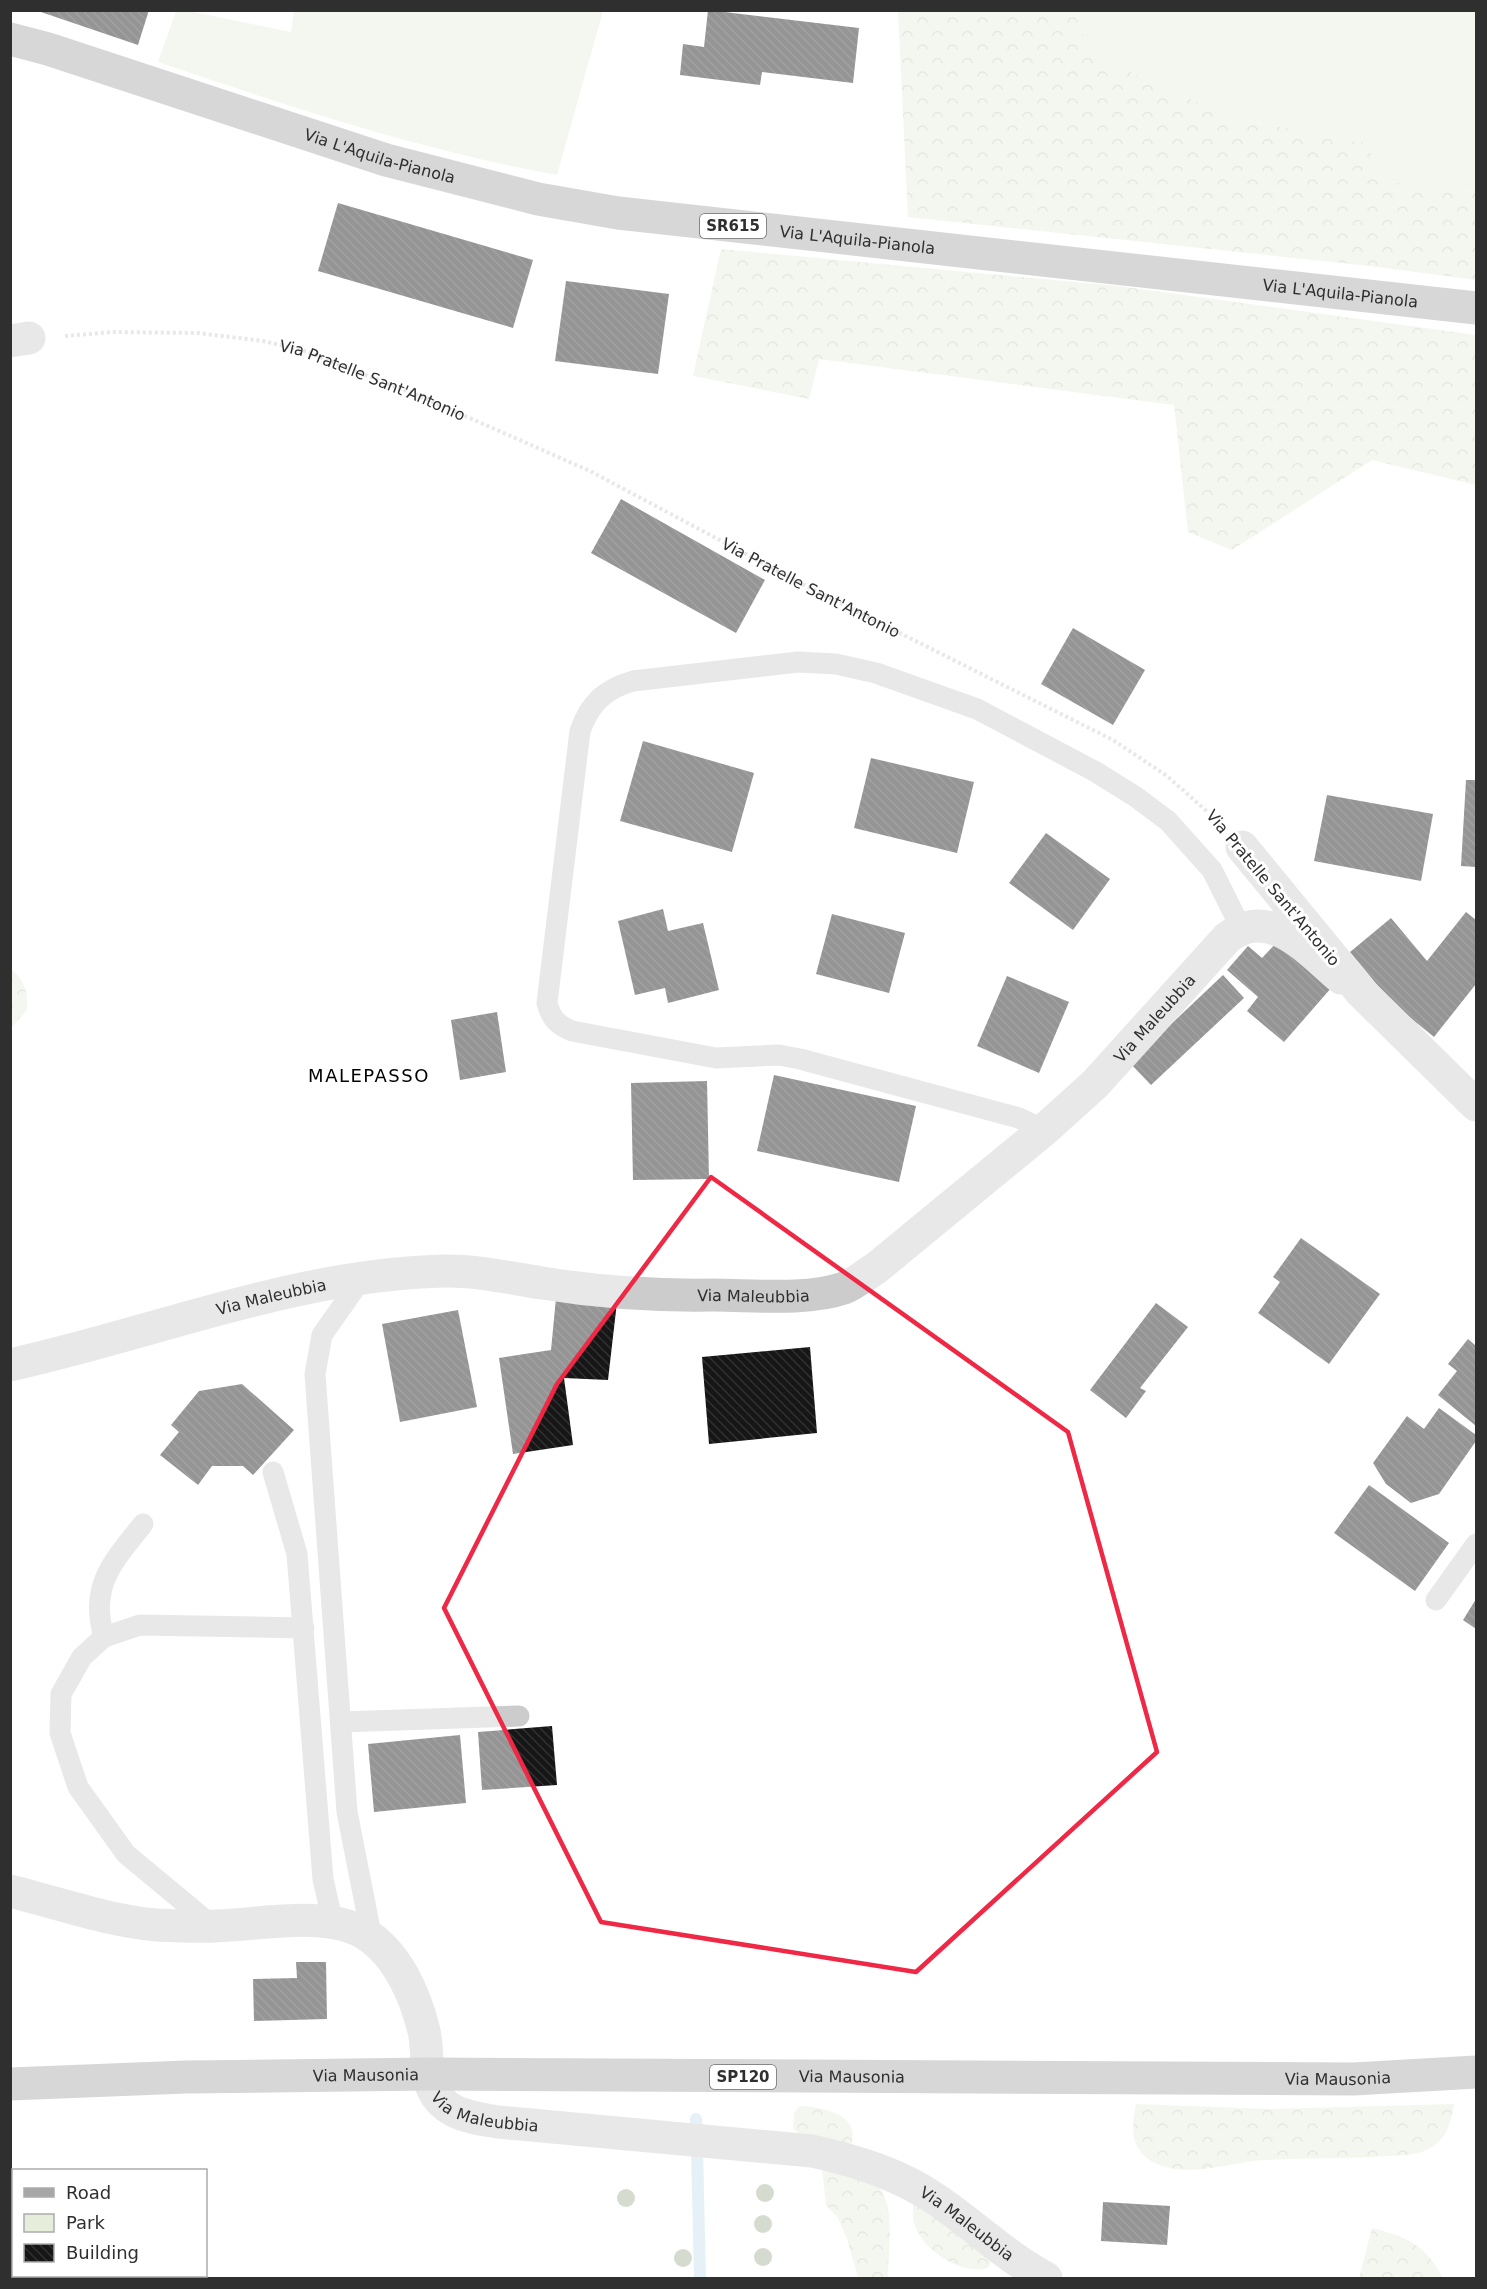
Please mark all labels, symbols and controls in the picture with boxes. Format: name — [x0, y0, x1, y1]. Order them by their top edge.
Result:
street label: Via L'Aquila-Pianola — [302, 124, 457, 187]
road number: SR615 — [700, 214, 766, 238]
street label: Via L'Aquila-Pianola — [779, 221, 936, 258]
street label: Via L'Aquila-Pianola — [1262, 275, 1419, 311]
street label: Via Pratelle Sant'Antonio — [278, 336, 468, 424]
street label: Via Pratelle Sant'Antonio — [719, 533, 903, 641]
street label: Via Pratelle Sant'Antonio — [1202, 806, 1344, 970]
street label: Via Maleubbia — [1110, 970, 1199, 1066]
district label: MALEPASSO — [308, 1065, 430, 1086]
street label: Via Maleubbia — [214, 1275, 328, 1319]
street label: Via Maleubbia — [697, 1285, 810, 1306]
street label: Via Mausonia — [313, 2065, 419, 2085]
road number: SP120 — [710, 2065, 776, 2089]
street label: Via Mausonia — [799, 2067, 905, 2086]
street label: Via Mausonia — [1285, 2067, 1391, 2089]
street label: Via Maleubbia — [427, 2088, 539, 2135]
legend — [12, 2169, 207, 2277]
text: Road — [66, 2182, 111, 2203]
street label: Via Maleubbia — [917, 2182, 1018, 2265]
text: Park — [66, 2212, 105, 2233]
text: Building — [66, 2242, 139, 2263]

